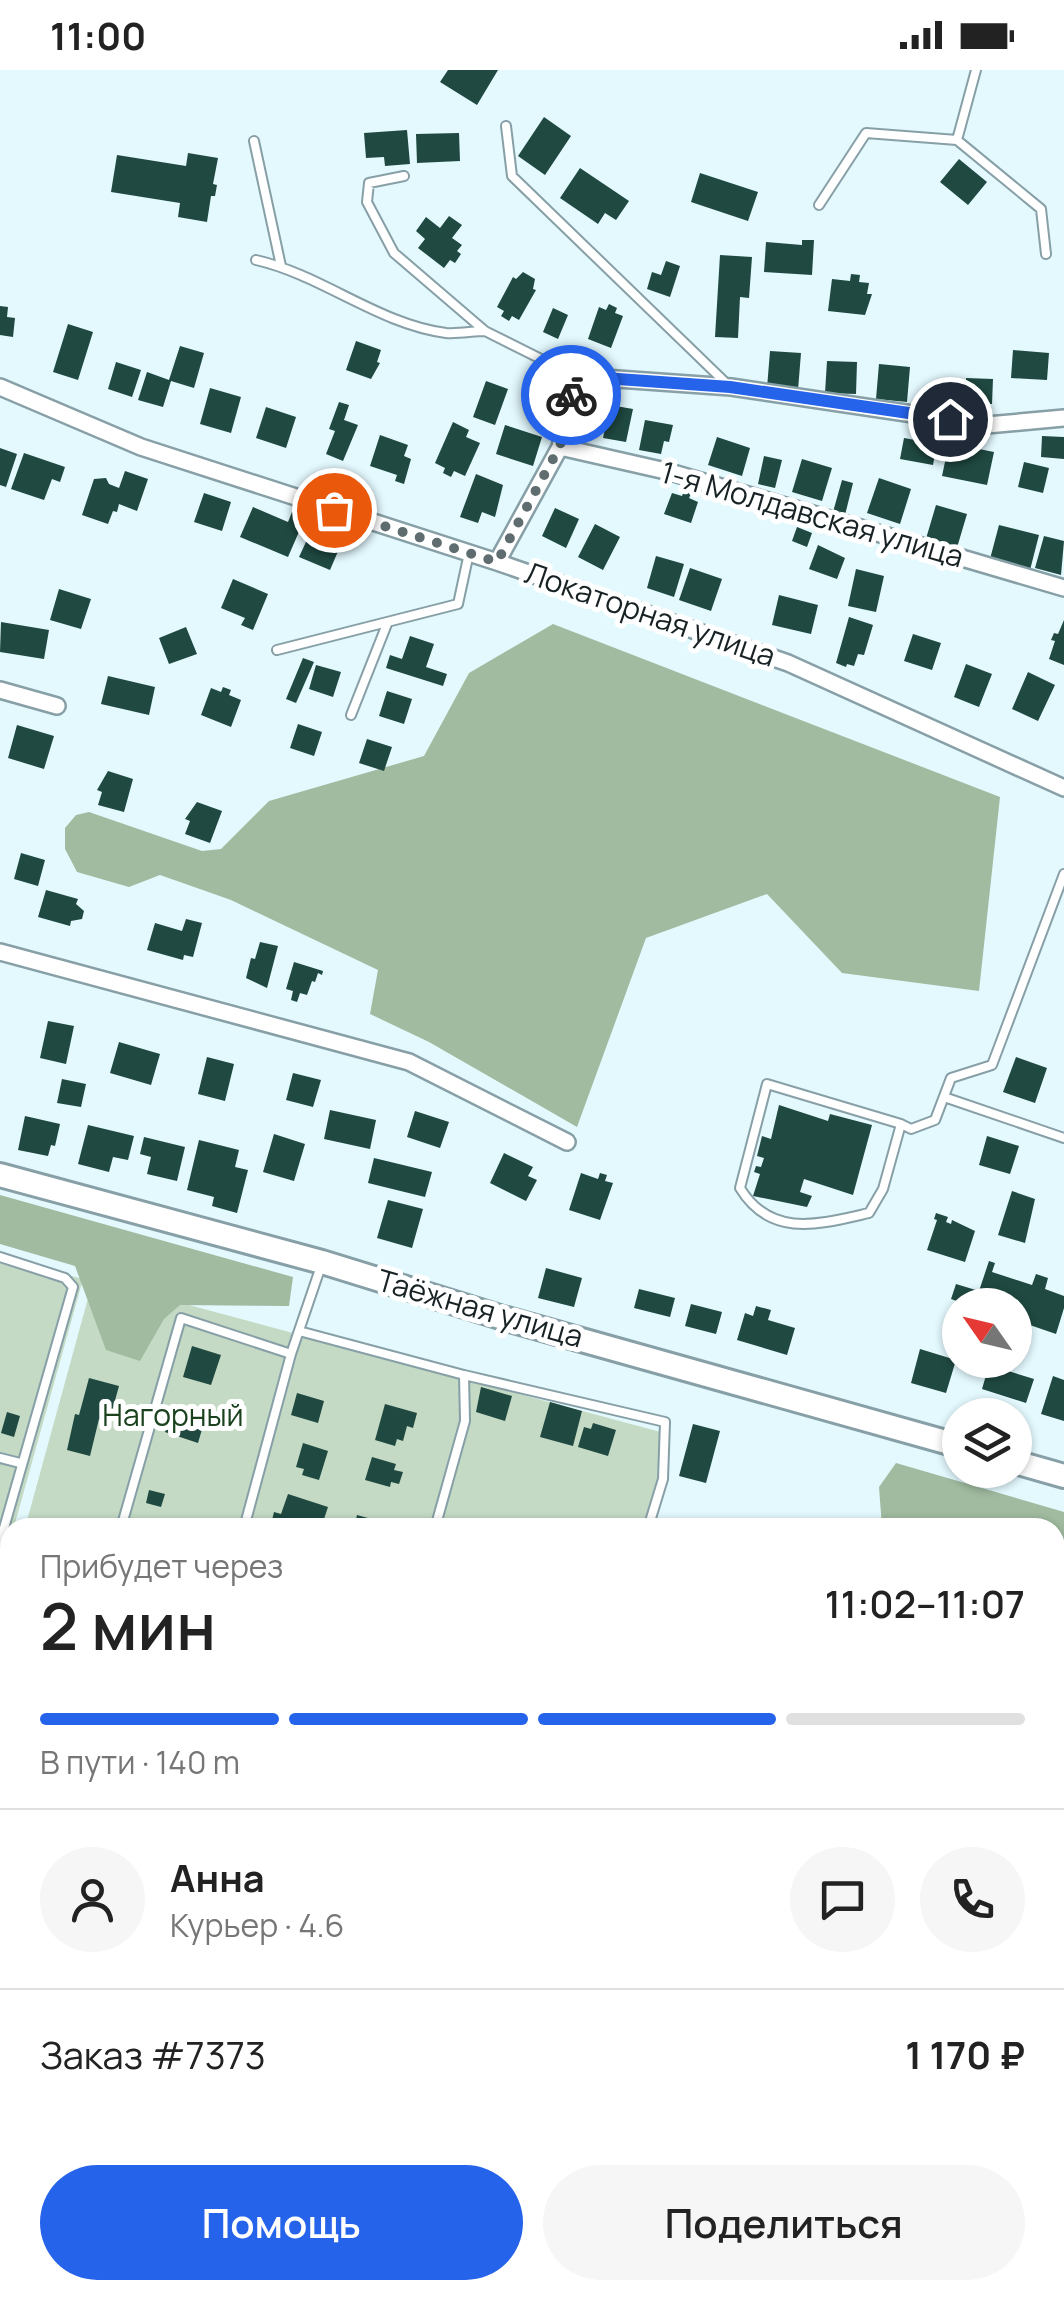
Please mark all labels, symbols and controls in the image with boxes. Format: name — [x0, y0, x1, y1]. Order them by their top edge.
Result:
text: 11:00 — [50, 9, 146, 61]
courier — [521, 345, 621, 445]
icon: bike — [544, 368, 599, 423]
pin — [908, 377, 993, 462]
icon: home — [923, 392, 978, 447]
street label: 1-я Молдавская улица — [656, 451, 969, 576]
pin — [292, 468, 377, 553]
icon: bag — [307, 483, 362, 538]
street label: Локаторная улица — [520, 551, 781, 676]
street label: Таёжная улица — [373, 1259, 588, 1356]
north arrow — [942, 1288, 1032, 1378]
map controls — [942, 1288, 1032, 1488]
park label: Нагорный — [102, 1394, 244, 1435]
button: layers — [942, 1398, 1032, 1488]
text: Прибудет через — [40, 1544, 283, 1588]
text: 11:02–11:07 — [825, 1577, 1025, 1629]
text: 2 мин — [40, 1581, 216, 1670]
text: В пути · 140 m — [40, 1740, 240, 1784]
button: person — [40, 1847, 145, 1952]
button: chat — [790, 1847, 895, 1952]
button: phone — [920, 1847, 1025, 1952]
text: Анна — [170, 1851, 265, 1903]
text: Курьер · 4.6 — [170, 1903, 344, 1947]
text: Заказ #7373 — [40, 2028, 266, 2080]
text: 1 170 ₽ — [905, 2028, 1025, 2080]
button: Помощь — [40, 2165, 523, 2280]
button: Поделиться — [543, 2165, 1025, 2280]

